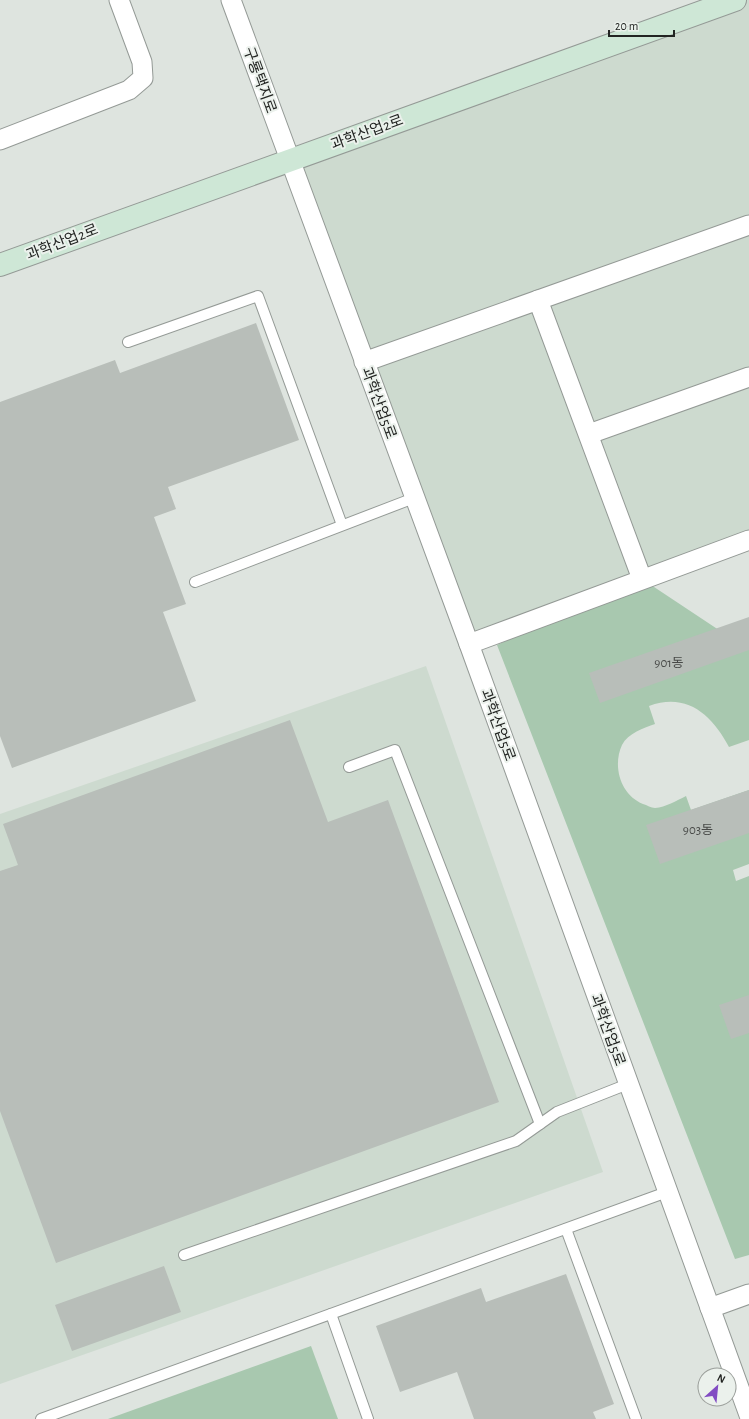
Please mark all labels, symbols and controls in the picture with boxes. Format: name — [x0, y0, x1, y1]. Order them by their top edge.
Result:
scale bar — [609, 12, 674, 38]
text: 20 m — [615, 20, 638, 32]
street label: 구룡택지로 — [241, 45, 279, 115]
street label: 과학산업2로 — [328, 111, 405, 152]
street label: 과학산업2로 — [23, 220, 100, 263]
street label: 과학산업5로 — [359, 365, 400, 441]
house number: 901동 — [654, 657, 684, 670]
street label: 과학산업5로 — [478, 687, 519, 763]
house number: 903동 — [683, 824, 713, 837]
street label: 과학산업5로 — [588, 992, 629, 1068]
north arrow — [697, 1367, 737, 1407]
text: N — [715, 1372, 727, 1385]

